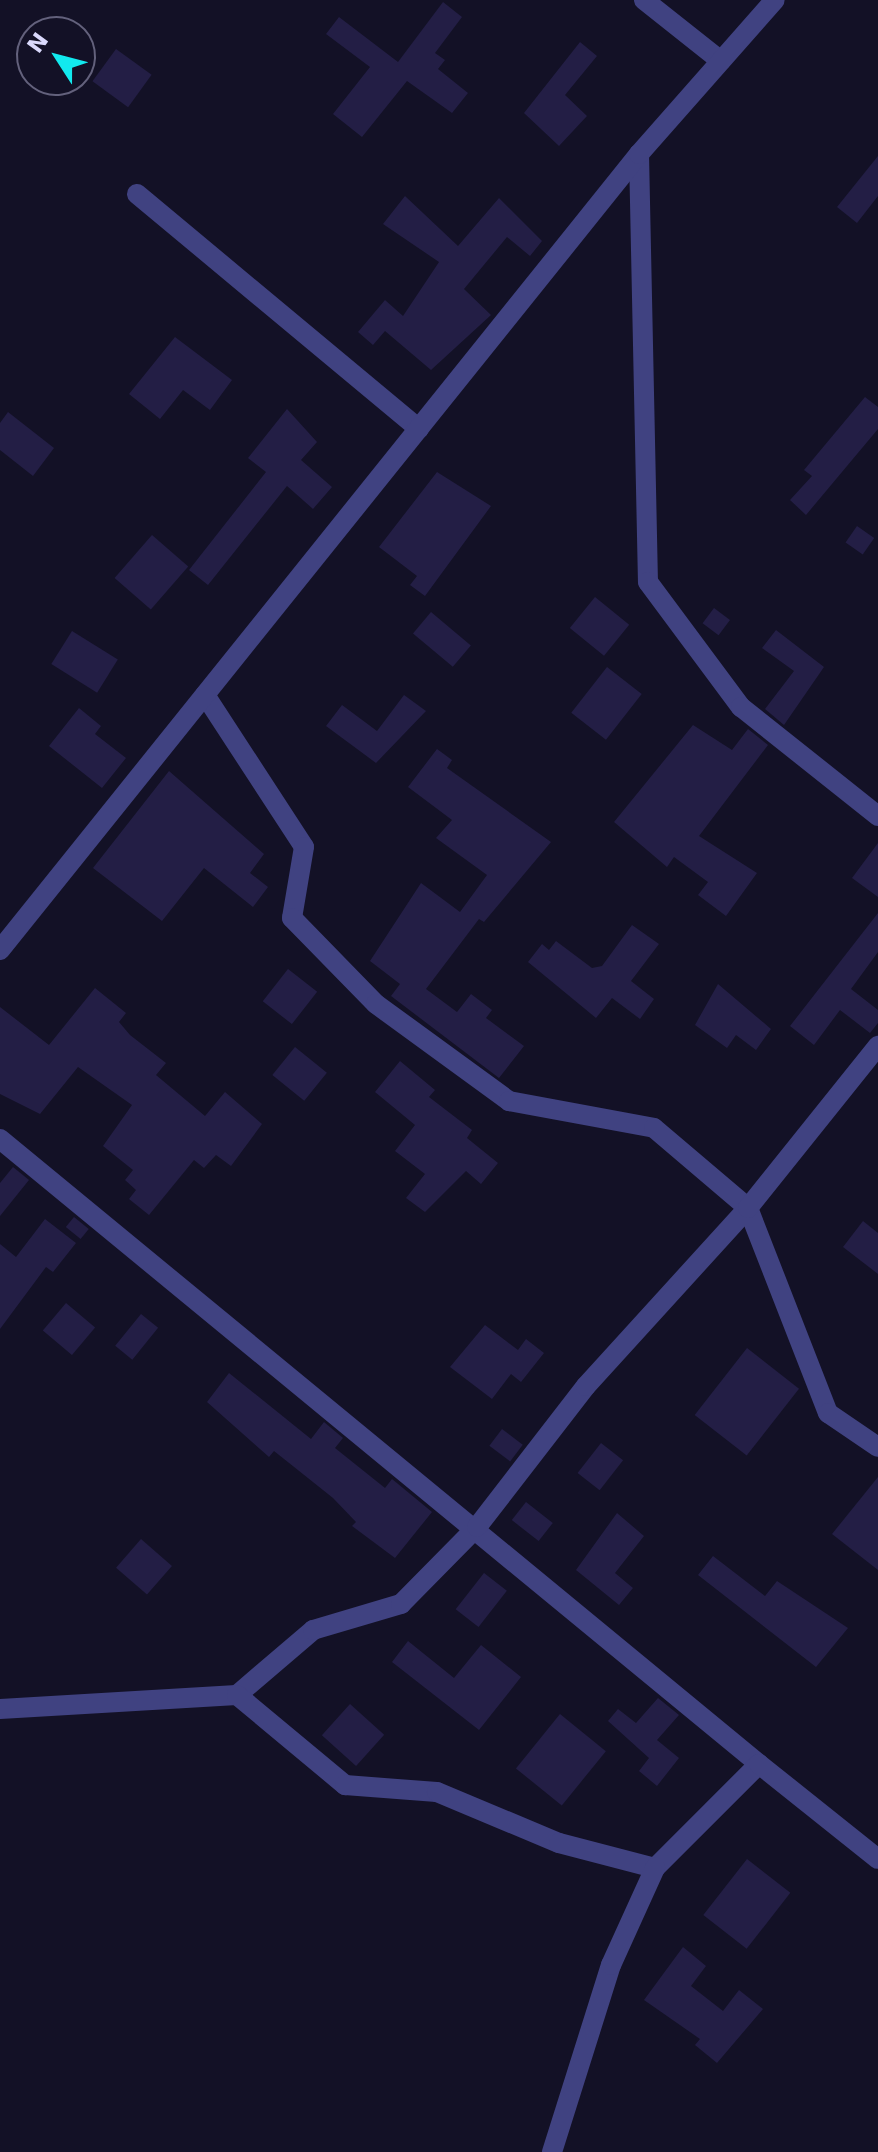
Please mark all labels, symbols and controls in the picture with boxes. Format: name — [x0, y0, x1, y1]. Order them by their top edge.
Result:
north arrow — [16, 16, 96, 96]
text: N — [22, 28, 53, 58]

